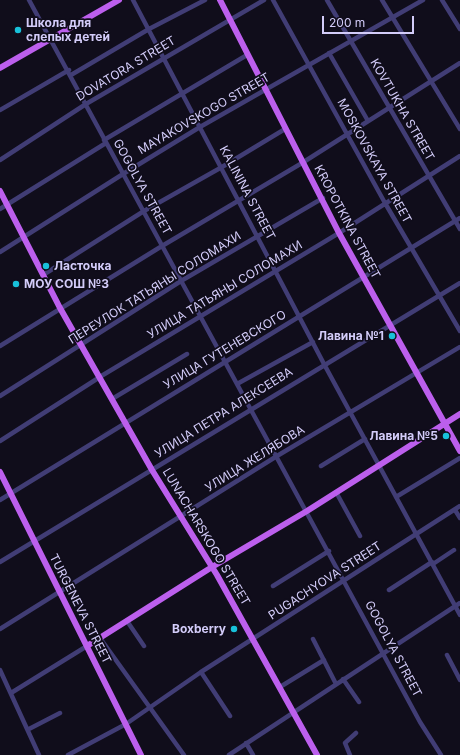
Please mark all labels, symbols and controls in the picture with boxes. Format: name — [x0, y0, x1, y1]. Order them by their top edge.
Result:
scale bar — [324, 8, 416, 34]
text: 200 m — [329, 15, 365, 30]
place label: Школа для слепых детей — [26, 16, 110, 44]
marker: Школа для слепых детей — [13, 25, 23, 35]
street label: DOVATORA STREET — [74, 34, 178, 104]
street label: KOVTUKHA STREET — [367, 56, 437, 164]
street label: MAYAKOVSKOGO STREET — [136, 70, 272, 158]
street label: MOSKOVSKAYA STREET — [334, 96, 414, 226]
street label: GOGOLYA STREET — [110, 137, 174, 237]
street label: KALININA STREET — [216, 143, 278, 243]
street label: KROPOTKINA STREET — [311, 163, 383, 281]
street label: ПЕРЕУЛОК ТАТЬЯНЫ СОЛОМАХИ — [66, 229, 244, 347]
street label: УЛИЦА ТАТЬЯНЫ СОЛОМАХИ — [145, 238, 305, 342]
place label: Ласточка — [54, 259, 112, 273]
marker: Ласточка — [41, 261, 51, 271]
place label: МОУ СОШ №3 — [24, 277, 109, 291]
marker: МОУ СОШ №3 — [11, 279, 21, 289]
street label: УЛИЦА ГУТЕНЕВСКОГО — [161, 308, 289, 392]
place label: Лавина №1 — [318, 329, 384, 343]
marker: Лавина №1 — [387, 331, 397, 341]
street label: УЛИЦА ПЕТРА АЛЕКСЕЕВА — [153, 365, 295, 461]
street label: УЛИЦА ЖЕЛЯБОВА — [203, 423, 307, 495]
place label: Лавина №5 — [369, 429, 438, 443]
marker: Лавина №5 — [441, 431, 451, 441]
street label: LUNACHARSKOGO STREET — [159, 466, 253, 608]
street label: PUGACHYOVA STREET — [266, 539, 384, 623]
street label: TURGENEVA STREET — [46, 552, 114, 666]
street label: GOGOLYA STREET — [362, 598, 424, 700]
place label: Boxberry — [172, 622, 226, 636]
marker: Boxberry — [229, 624, 239, 634]

